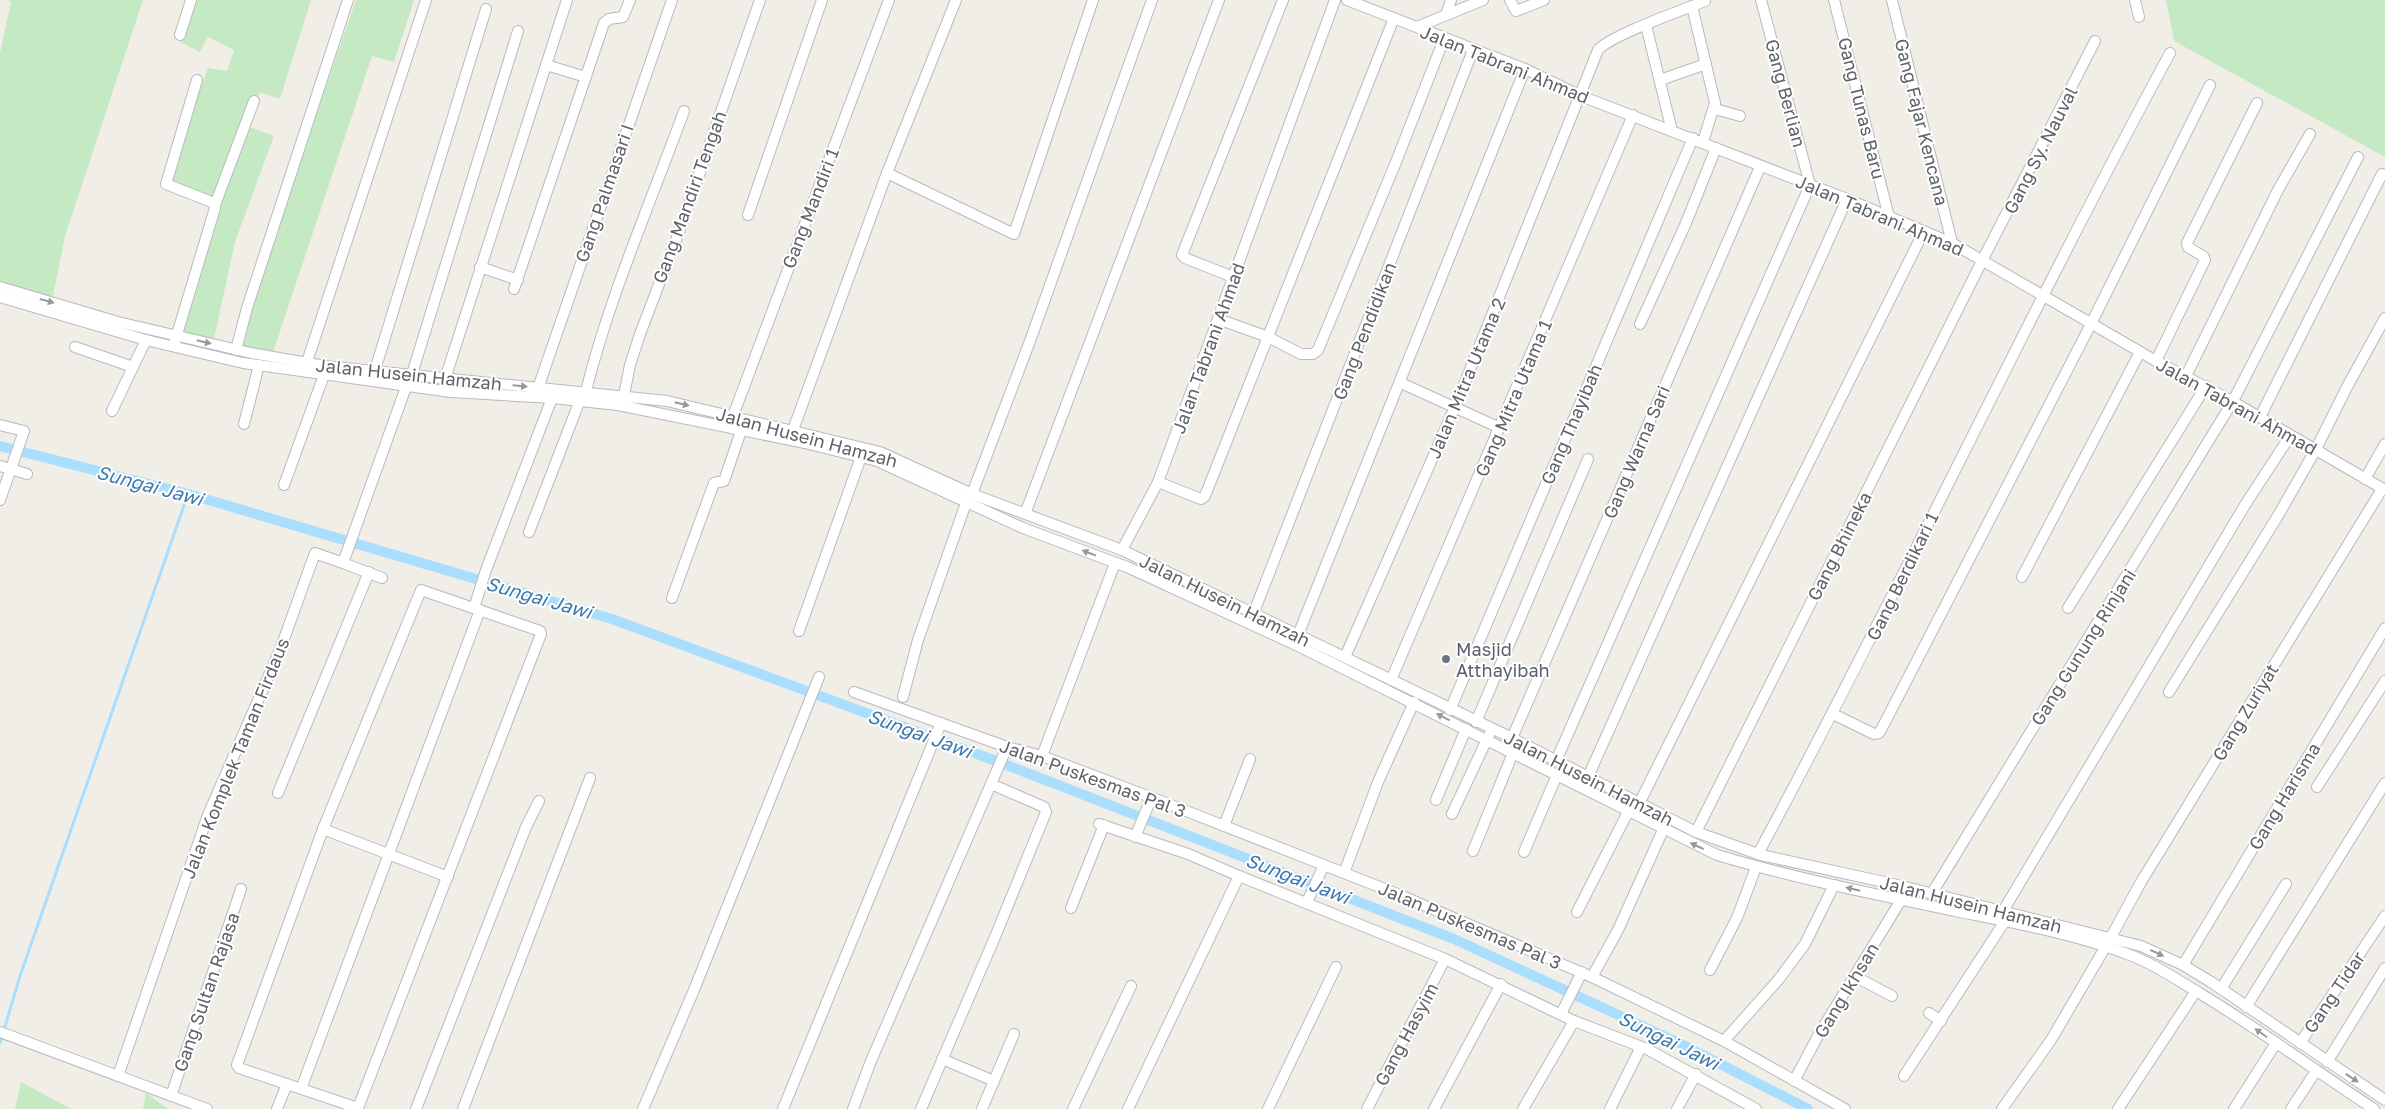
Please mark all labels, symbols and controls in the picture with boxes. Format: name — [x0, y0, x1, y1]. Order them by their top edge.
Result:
street label: Jalan Tabrani Ahmad — [1417, 20, 1593, 108]
street label: Gang Tunas Baru — [1834, 35, 1890, 181]
street label: Gang Fajar Kencana — [1891, 36, 1953, 208]
street label: Gang Berlian — [1761, 37, 1811, 149]
street label: Gang Sy. Nauval — [1998, 82, 2082, 217]
street label: Gang Mandiri Tengah — [648, 108, 730, 286]
street label: Gang Palmasari I — [570, 121, 638, 265]
street label: Gang Mandiri 1 — [777, 144, 843, 271]
street label: Jalan Tabrani Ahmad — [1793, 170, 1967, 260]
street label: Gang Pendidikan — [1328, 259, 1400, 403]
street label: Jalan Tabrani Ahmad — [1167, 260, 1249, 436]
street label: Jalan Mitra Utama 2 — [1422, 294, 1510, 462]
one-way arrow — [39, 298, 54, 306]
street label: Gang Mitra Utama 1 — [1470, 316, 1556, 480]
one-way arrow — [196, 338, 211, 346]
street label: Jalan Husein Hamzah — [315, 353, 503, 395]
street label: Jalan Tabrani Ahmad — [2153, 353, 2321, 459]
street label: Gang Thayibah — [1536, 360, 1606, 488]
street label: Gang Warna Sari — [1598, 382, 1674, 522]
one-way arrow — [513, 383, 529, 391]
one-way arrow — [674, 400, 689, 408]
street label: Jalan Husein Hamzah — [714, 402, 900, 472]
water label: Sungai Jawi — [94, 460, 208, 511]
street label: Gang Bhineka — [1802, 488, 1876, 604]
street label: Gang Berdikari 1 — [1861, 508, 1943, 644]
one-way arrow — [1081, 549, 1096, 557]
street label: Jalan Husein Hamzah — [1136, 549, 1314, 651]
street label: Gang Gunung Rinjani — [2026, 565, 2140, 729]
water label: Sungai Jawi — [483, 571, 596, 624]
street label: Jalan Komplek Taman Firdaus — [177, 634, 293, 882]
place label: Masjid Atthayibah — [1456, 638, 1550, 681]
marker: Masjid Atthayibah — [1440, 653, 1452, 665]
street label: Gang Zuriyat — [2207, 659, 2283, 765]
water label: Sungai Jawi — [865, 704, 977, 763]
one-way arrow — [1436, 713, 1450, 721]
street label: Jalan Husein Hamzah — [1501, 726, 1677, 830]
street label: Jalan Puskesmas Pal 3 — [997, 734, 1189, 822]
street label: Gang Harisma — [2243, 739, 2325, 853]
one-way arrow — [1690, 841, 1704, 849]
water label: Sungai Jawi — [1243, 848, 1355, 909]
street label: Jalan Husein Hamzah — [1878, 871, 2064, 937]
street label: Jalan Puskesmas Pal 3 — [1375, 877, 1565, 973]
one-way arrow — [1846, 885, 1861, 893]
street label: Gang Sultan Rajasa — [168, 909, 244, 1075]
street label: Gang Ikhsan — [1809, 938, 1883, 1042]
street label: Gang Tidar — [2299, 947, 2369, 1037]
one-way arrow — [2150, 949, 2164, 957]
street label: Gang Hasyim — [1370, 979, 1442, 1089]
water label: Sungai Jawi — [1615, 1006, 1725, 1075]
one-way arrow — [2254, 1028, 2268, 1038]
one-way arrow — [2345, 1073, 2359, 1083]

